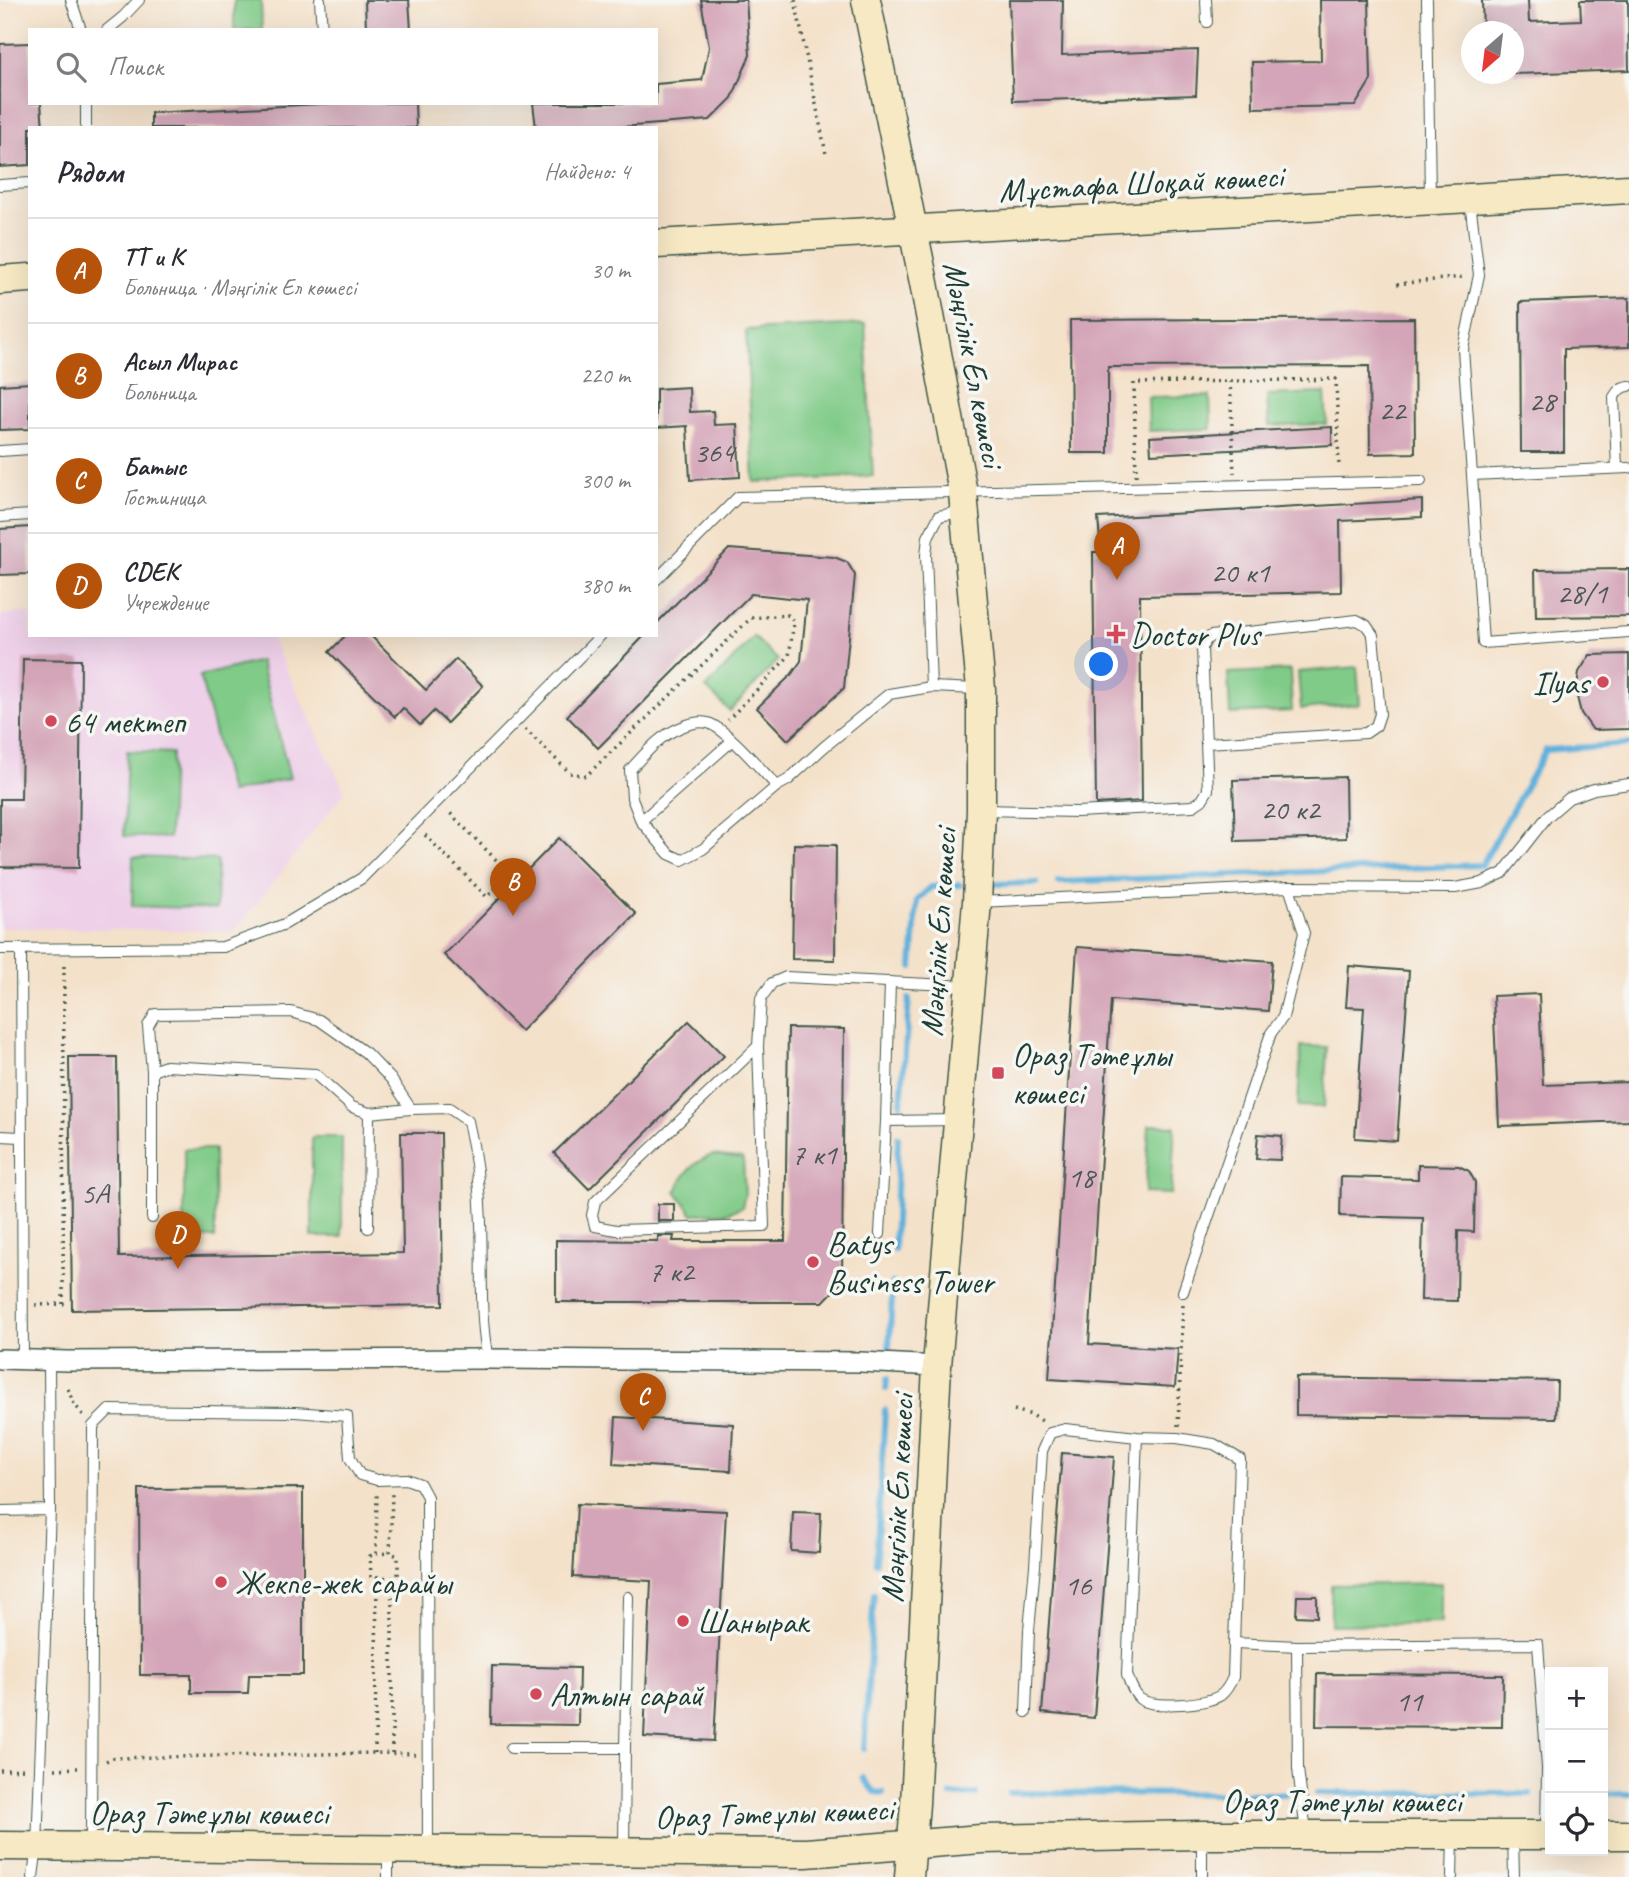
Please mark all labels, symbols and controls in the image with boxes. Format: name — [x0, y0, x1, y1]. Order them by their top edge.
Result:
north arrow — [1461, 21, 1524, 84]
search box — [28, 28, 658, 105]
icon: search — [52, 48, 90, 86]
text: Поиск — [108, 50, 163, 83]
text: Рядом — [56, 153, 123, 191]
street label: Мұстафа Шоқай көшесі — [998, 154, 1288, 211]
text: Найдено: 4 — [544, 157, 630, 186]
text: ТТ и К — [123, 240, 184, 273]
text: A — [73, 256, 85, 285]
text: 30 m — [591, 256, 630, 285]
street label: Мәңгілік Ел көшесі — [934, 258, 1015, 474]
text: Больница · Мәңгілік Ел көшесі — [123, 273, 356, 302]
text: Асыл Мирас — [123, 345, 237, 378]
text: B — [73, 361, 85, 390]
text: 220 m — [581, 361, 630, 390]
text: Больница — [123, 378, 195, 407]
house number: 28 — [1529, 382, 1558, 420]
house number: 22 — [1379, 391, 1408, 429]
house number: 364 — [694, 433, 737, 471]
text: Батыс — [123, 450, 186, 483]
text: C — [74, 466, 84, 495]
text: 300 m — [581, 466, 630, 495]
text: Гостиница — [123, 483, 205, 512]
pin: A — [1094, 522, 1140, 580]
house number: 20 к1 — [1211, 553, 1271, 591]
text: CDEK — [123, 555, 178, 588]
text: D — [72, 571, 86, 600]
text: 380 m — [581, 571, 630, 600]
house number: 28/1 — [1557, 574, 1609, 612]
text: Учреждение — [123, 588, 208, 617]
place label: Doctor Plus — [1130, 614, 1263, 656]
marker: Doctor Plus — [1108, 626, 1124, 642]
your location — [1084, 647, 1118, 681]
place label: Ilyas — [1533, 662, 1592, 704]
marker: Ilyas — [1595, 674, 1611, 690]
place label: 64 мектеп — [65, 701, 187, 743]
marker: 64 мектеп — [43, 713, 59, 729]
house number: 20 к2 — [1261, 790, 1322, 828]
street label: Мәңгілік Ел көшесі — [910, 823, 966, 1038]
pin: B — [490, 858, 536, 916]
place label: Ораз Тәтеұлы көшесі — [1012, 1034, 1174, 1114]
marker: Ораз Тәтеұлы көшесі — [990, 1065, 1006, 1081]
house number: 7 к1 — [791, 1135, 838, 1173]
house number: 18 — [1068, 1158, 1097, 1196]
house number: 5А — [81, 1174, 111, 1212]
pin: D — [155, 1211, 201, 1269]
place label: Batys Business Tower — [827, 1223, 996, 1303]
house number: 7 к2 — [648, 1252, 696, 1290]
marker: Batys Business Tower — [805, 1254, 821, 1270]
pin: C — [620, 1373, 666, 1431]
street label: Мәңгілік Ел көшесі — [871, 1389, 924, 1603]
place label: Жекпе-жек сарайы — [235, 1562, 454, 1604]
house number: 16 — [1065, 1566, 1093, 1604]
marker: Жекпе-жек сарайы — [213, 1574, 229, 1590]
place label: Шанырак — [697, 1601, 811, 1643]
marker: Шанырак — [675, 1613, 691, 1629]
map controls — [1545, 1667, 1608, 1856]
button: + — [1545, 1667, 1608, 1730]
place label: Алтын сарай — [550, 1674, 705, 1716]
house number: 11 — [1396, 1682, 1424, 1720]
marker: Алтын сарай — [528, 1686, 544, 1702]
button: − — [1545, 1730, 1608, 1793]
street label: Ораз Тәтеұлы көшесі — [1223, 1780, 1465, 1822]
street label: Ораз Тәтеұлы көшесі — [654, 1788, 898, 1838]
street label: Ораз Тәтеұлы көшесі — [90, 1792, 332, 1834]
button: locate — [1545, 1793, 1608, 1856]

